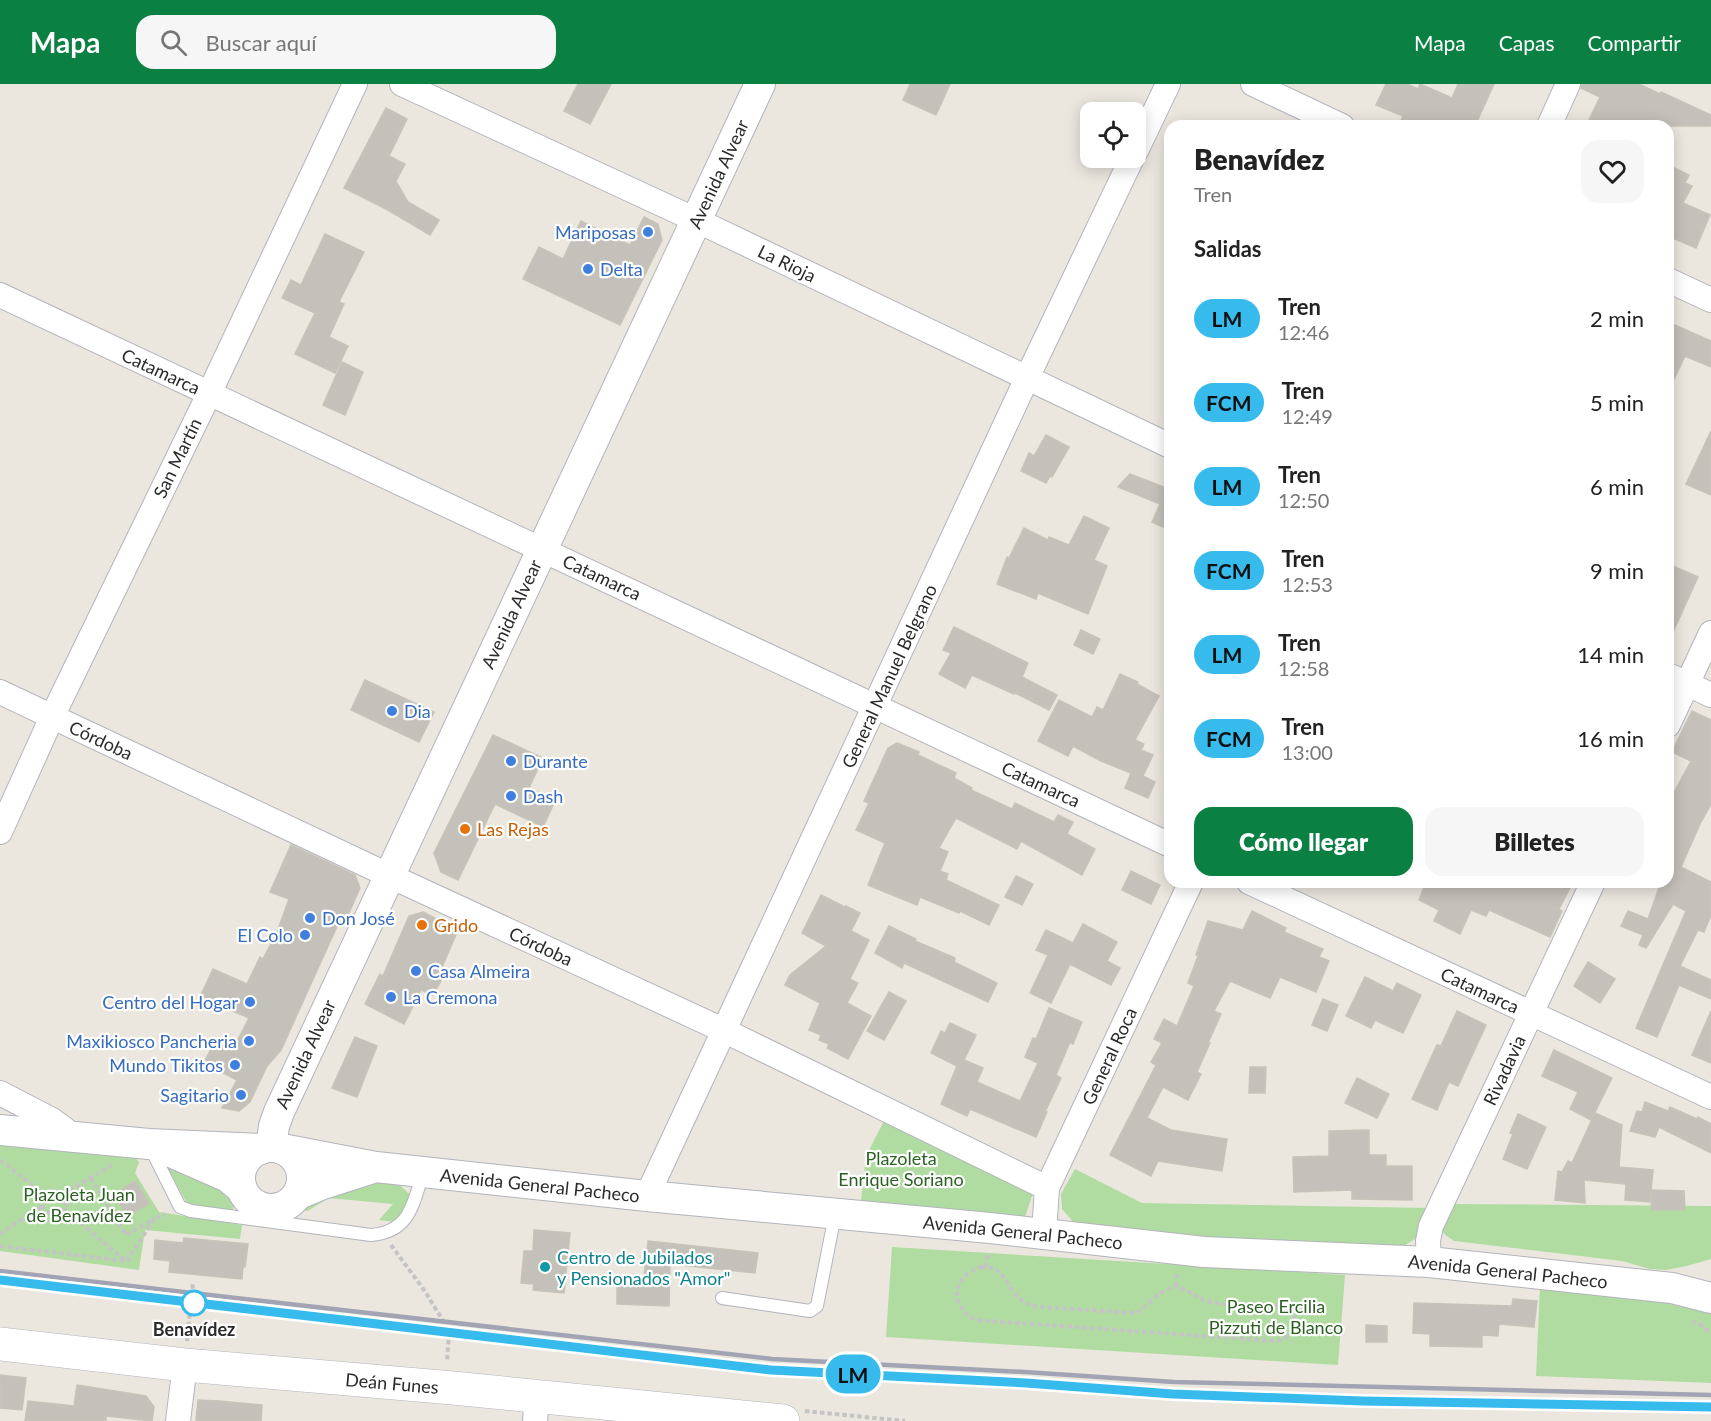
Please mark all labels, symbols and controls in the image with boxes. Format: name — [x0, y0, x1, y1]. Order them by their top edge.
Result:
search box — [136, 15, 556, 69]
text: Mapa — [30, 25, 100, 59]
icon: search — [157, 26, 190, 59]
text: Buscar aquí — [205, 29, 317, 56]
text: Mapa — [1414, 30, 1466, 55]
text: Capas — [1499, 30, 1555, 55]
text: Compartir — [1588, 30, 1681, 55]
map controls — [1080, 102, 1146, 168]
button: locate — [1080, 102, 1146, 168]
street label: Avenida Alvear — [683, 116, 753, 232]
button: heart — [1581, 140, 1644, 203]
text: Benavídez — [1194, 142, 1325, 176]
text: Tren — [1194, 182, 1232, 206]
place label: Mariposas — [555, 221, 636, 243]
marker: Mariposas — [641, 225, 655, 239]
text: Salidas — [1194, 235, 1261, 262]
street label: La Rioja — [754, 240, 820, 286]
place label: Delta — [600, 258, 643, 280]
marker: Delta — [581, 262, 595, 276]
text: Tren — [1278, 293, 1321, 320]
text: 2 min — [1590, 305, 1644, 332]
text: LM — [1212, 306, 1242, 331]
text: 12:46 — [1278, 320, 1329, 344]
street label: Catamarca — [118, 343, 204, 399]
text: Tren — [1282, 377, 1325, 404]
text: 5 min — [1590, 389, 1644, 416]
text: FCM — [1206, 390, 1252, 415]
text: 12:49 — [1282, 404, 1333, 428]
street label: San Martín — [148, 414, 206, 502]
text: Tren — [1278, 461, 1321, 488]
text: 6 min — [1590, 473, 1644, 500]
text: LM — [1212, 474, 1242, 499]
text: 12:50 — [1278, 488, 1329, 512]
text: Tren — [1282, 545, 1325, 572]
street label: Catamarca — [559, 549, 645, 605]
street label: Avenida Alvear — [476, 556, 546, 672]
text: 9 min — [1590, 557, 1644, 584]
text: FCM — [1206, 558, 1252, 583]
text: 12:53 — [1282, 572, 1333, 596]
street label: General Manuel Belgrano — [837, 581, 941, 771]
text: Tren — [1278, 629, 1321, 656]
text: 14 min — [1577, 641, 1644, 668]
text: LM — [1212, 642, 1242, 667]
text: 12:58 — [1278, 656, 1329, 680]
place label: Dia — [404, 700, 431, 722]
marker: Dia — [385, 704, 399, 718]
text: Tren — [1282, 713, 1325, 740]
street label: Córdoba — [66, 716, 136, 764]
text: 16 min — [1577, 725, 1644, 752]
text: FCM — [1206, 726, 1252, 751]
text: 13:00 — [1282, 740, 1333, 764]
place label: Durante — [523, 750, 588, 772]
marker: Durante — [504, 754, 518, 768]
street label: Catamarca — [998, 756, 1084, 812]
place label: Dash — [523, 785, 563, 807]
marker: Dash — [504, 789, 518, 803]
button: Cómo llegar — [1194, 807, 1413, 876]
button: Billetes — [1425, 807, 1644, 876]
place label: Las Rejas — [477, 818, 549, 840]
marker: Las Rejas — [458, 822, 472, 836]
place label: Don José — [322, 907, 395, 929]
marker: Don José — [303, 911, 317, 925]
place label: Grido — [434, 914, 478, 936]
marker: Grido — [415, 918, 429, 932]
street label: Córdoba — [506, 922, 576, 970]
place label: El Colo — [237, 924, 293, 946]
marker: El Colo — [298, 928, 312, 942]
place label: Casa Almeira — [428, 960, 530, 982]
street label: Catamarca — [1437, 962, 1523, 1018]
marker: Casa Almeira — [409, 964, 423, 978]
place label: La Cremona — [403, 986, 497, 1008]
marker: La Cremona — [384, 990, 398, 1004]
place label: Centro del Hogar — [102, 991, 238, 1013]
marker: Centro del Hogar — [243, 995, 257, 1009]
street label: Avenida Alvear — [270, 996, 340, 1112]
street label: General Roca — [1077, 1004, 1141, 1108]
place label: Maxikiosco Pancheria — [66, 1030, 237, 1052]
street label: Rivadavia — [1478, 1031, 1530, 1109]
marker: Maxikiosco Pancheria — [242, 1034, 256, 1048]
place label: Mundo Tikitos — [109, 1054, 223, 1076]
marker: Mundo Tikitos — [228, 1058, 242, 1072]
place label: Sagitario — [160, 1084, 229, 1106]
marker: Sagitario — [234, 1088, 248, 1102]
park label: Plazoleta Enrique Soriano — [838, 1147, 964, 1190]
street label: Avenida General Pacheco — [439, 1164, 641, 1206]
park label: Plazoleta Juan de Benavídez — [23, 1183, 135, 1226]
street label: Avenida General Pacheco — [922, 1211, 1124, 1253]
place label: Centro de Jubilados y Pensionados "Amor" — [557, 1246, 730, 1289]
street label: Avenida General Pacheco — [1407, 1250, 1609, 1292]
marker: Centro de Jubilados y Pensionados "Amor" — [538, 1260, 552, 1274]
marker: Benavídez — [181, 1290, 207, 1316]
park label: Paseo Ercilia Pizzuti de Blanco — [1209, 1295, 1343, 1338]
place label: Benavídez — [153, 1318, 235, 1340]
line badge: LM — [826, 1354, 880, 1394]
text: LM — [838, 1362, 868, 1387]
street label: Deán Funes — [344, 1368, 440, 1398]

